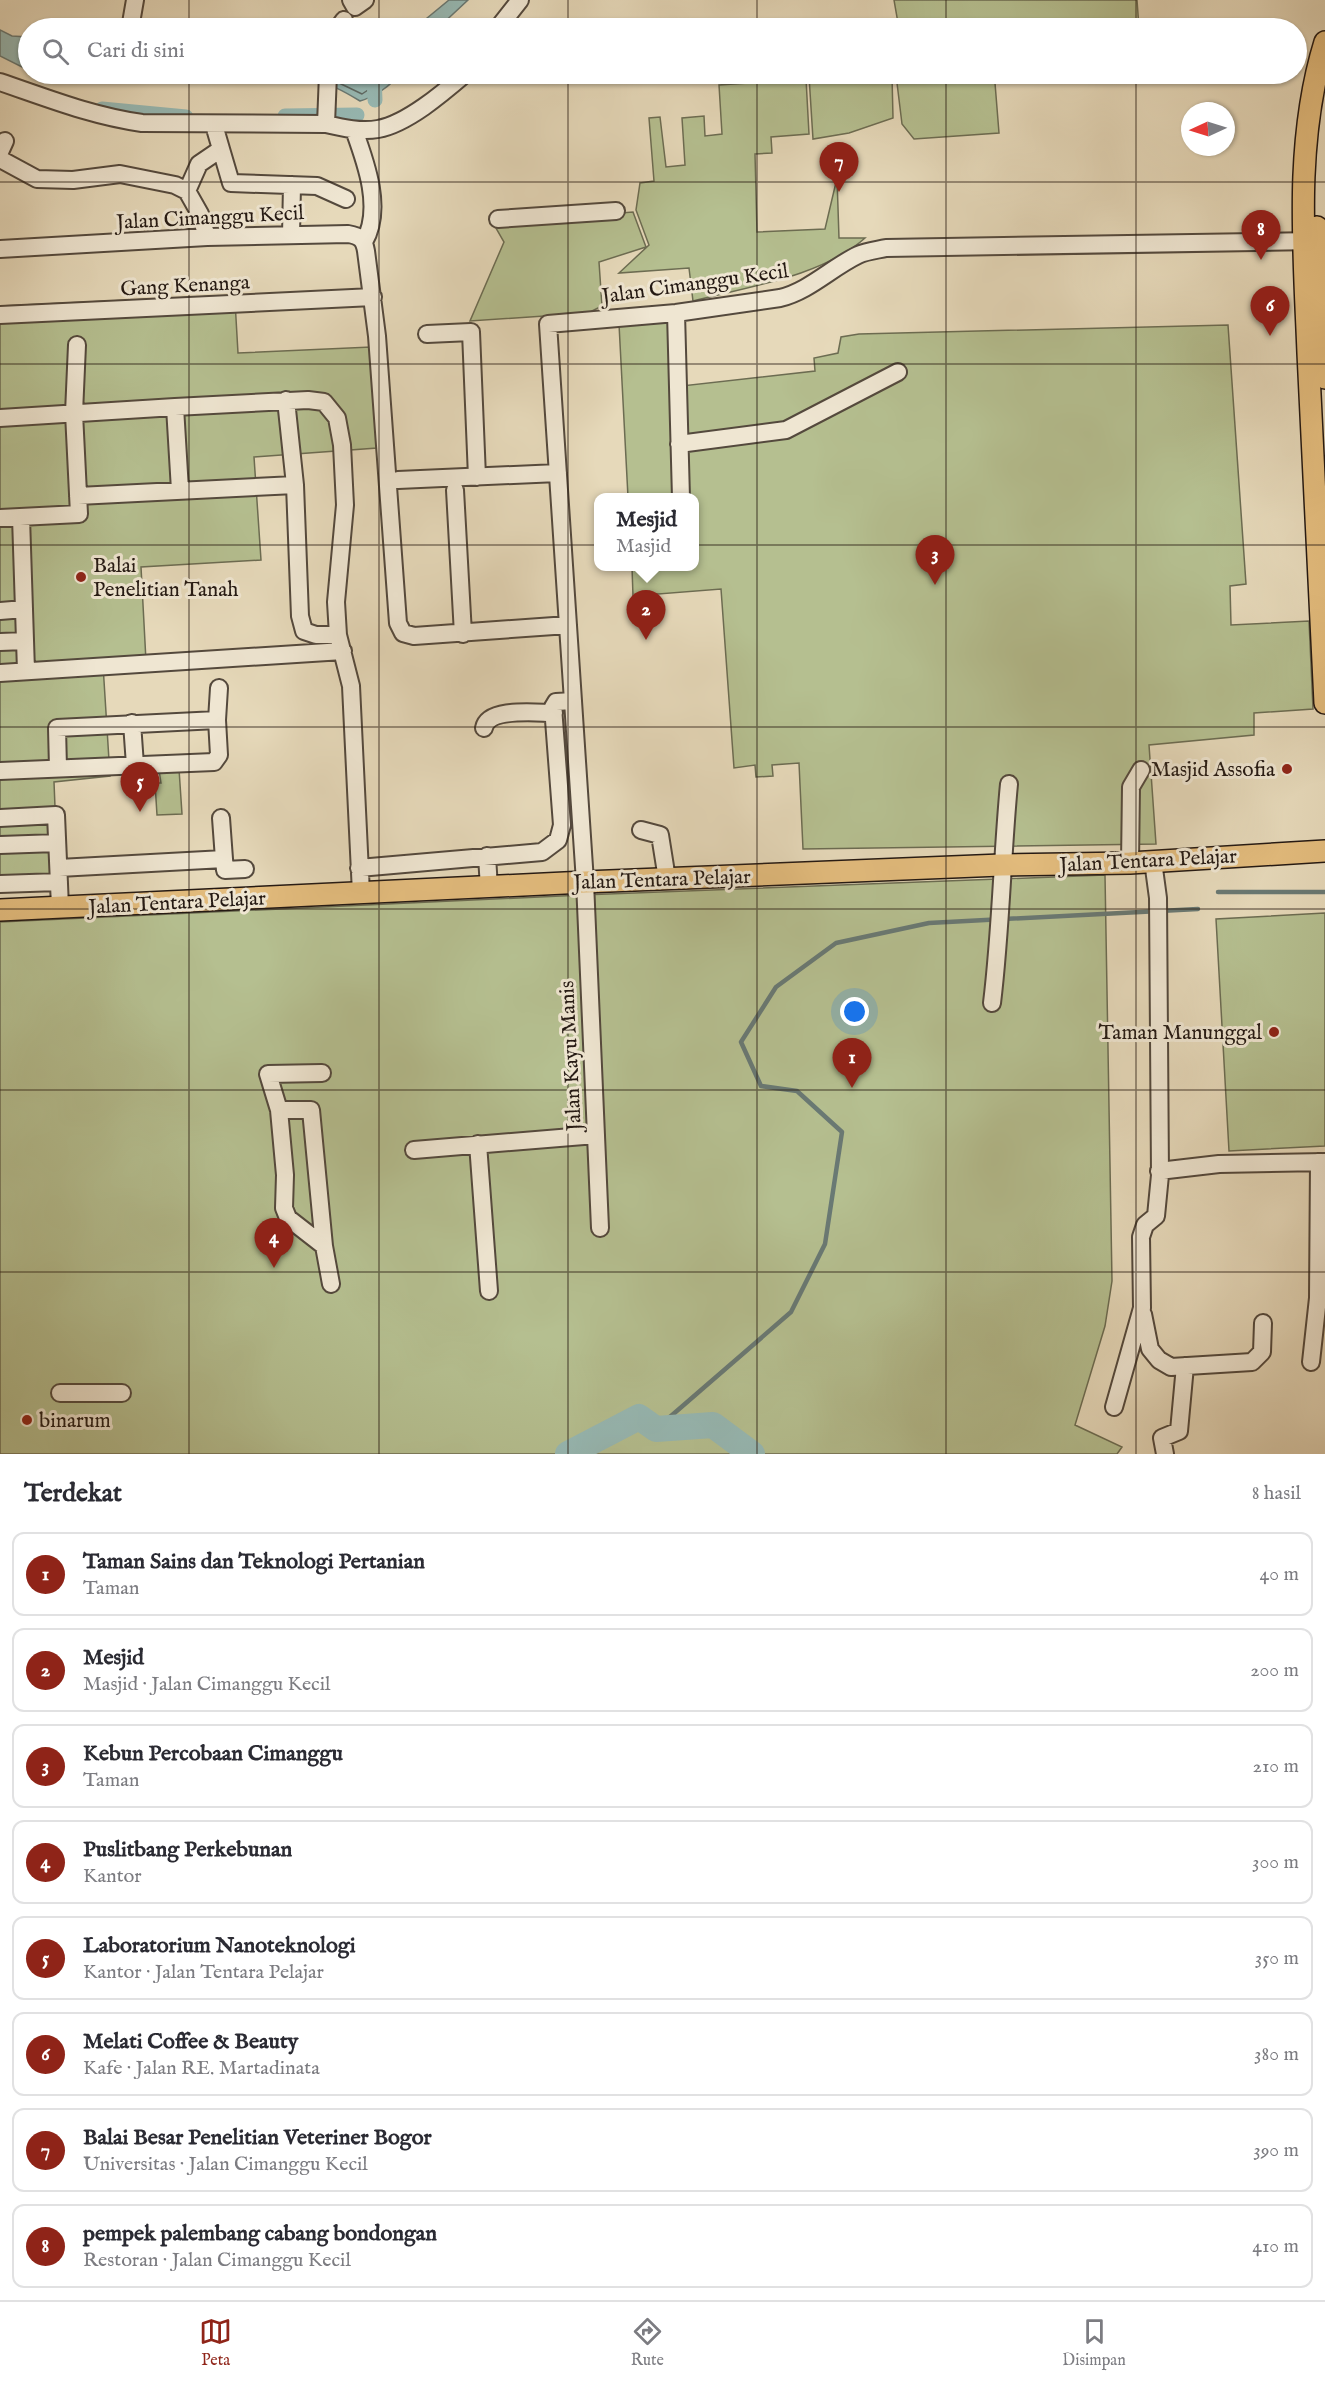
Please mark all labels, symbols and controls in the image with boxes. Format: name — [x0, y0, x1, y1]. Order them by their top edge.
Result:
search box — [18, 18, 1307, 84]
icon: search — [39, 35, 72, 68]
text: Cari di sini — [87, 37, 185, 65]
north arrow — [1181, 102, 1235, 156]
pin: 7 — [820, 142, 858, 192]
street label: Jalan Cimanggu Kecil — [113, 200, 305, 237]
pin: 8 — [1242, 210, 1280, 260]
street label: Jalan Cimanggu Kecil — [598, 258, 791, 311]
street label: Gang Kenanga — [120, 270, 251, 303]
pin: 6 — [1250, 286, 1290, 336]
popup — [594, 493, 699, 571]
text: Mesjid — [616, 506, 677, 534]
text: Masjid — [616, 534, 671, 559]
pin: 3 — [916, 536, 954, 585]
place label: Balai Penelitian Tanah — [93, 553, 239, 604]
marker: Balai Penelitian Tanah — [74, 570, 88, 584]
pin: 2 — [626, 590, 666, 640]
place label: Masjid Assofia — [1151, 757, 1276, 784]
pin: 5 — [120, 762, 160, 812]
marker: Masjid Assofia — [1280, 762, 1294, 776]
street label: Jalan Tentara Pelajar — [1057, 843, 1238, 880]
street label: Jalan Tentara Pelajar — [571, 864, 752, 897]
street label: Jalan Tentara Pelajar — [86, 885, 267, 922]
street label: Jalan Kayu Manis — [554, 980, 589, 1134]
your location — [840, 997, 869, 1026]
place label: Taman Manunggal — [1099, 1020, 1262, 1047]
marker: Taman Manunggal — [1267, 1025, 1281, 1039]
pin: 1 — [832, 1038, 872, 1088]
pin: 4 — [254, 1218, 294, 1268]
place label: binarum — [39, 1408, 111, 1435]
marker: binarum — [20, 1413, 34, 1427]
text: Terdekat — [24, 1477, 122, 1510]
text: 8 hasil — [1252, 1481, 1301, 1506]
text: Taman Sains dan Teknologi Pertanian — [83, 1548, 425, 1576]
text: 1 — [42, 1562, 49, 1587]
text: 40 m — [1260, 1562, 1299, 1587]
text: Taman — [83, 1576, 139, 1601]
text: Mesjid — [83, 1644, 144, 1672]
text: 2 — [41, 1658, 50, 1683]
text: 200 m — [1250, 1658, 1299, 1683]
text: Masjid · Jalan Cimanggu Kecil — [83, 1672, 331, 1697]
text: Kebun Percobaan Cimanggu — [83, 1740, 343, 1768]
text: 3 — [42, 1754, 49, 1779]
text: 210 m — [1253, 1754, 1299, 1779]
text: Taman — [83, 1768, 139, 1793]
text: Puslitbang Perkebunan — [83, 1836, 292, 1864]
text: 4 — [41, 1850, 50, 1875]
text: 300 m — [1252, 1850, 1299, 1875]
text: Kantor — [83, 1864, 142, 1889]
text: Laboratorium Nanoteknologi — [83, 1932, 356, 1960]
text: 5 — [42, 1946, 49, 1971]
text: 350 m — [1255, 1946, 1299, 1971]
text: Kantor · Jalan Tentara Pelajar — [83, 1960, 324, 1985]
text: Melati Coffee & Beauty — [83, 2028, 298, 2056]
text: 6 — [41, 2042, 50, 2067]
text: 380 m — [1254, 2042, 1299, 2067]
text: Kafe · Jalan RE. Martadinata — [83, 2056, 320, 2081]
text: Balai Besar Penelitian Veteriner Bogor — [83, 2124, 432, 2152]
text: 7 — [41, 2138, 50, 2163]
text: 390 m — [1253, 2138, 1299, 2163]
text: Universitas · Jalan Cimanggu Kecil — [83, 2152, 368, 2177]
text: pempek palembang cabang bondongan — [83, 2220, 437, 2248]
text: 8 — [42, 2234, 49, 2259]
text: 410 m — [1252, 2234, 1299, 2259]
text: Restoran · Jalan Cimanggu Kecil — [83, 2248, 351, 2273]
tab: Peta — [199, 2315, 232, 2371]
tab: Rute — [631, 2315, 664, 2371]
tab: Disimpan — [1062, 2315, 1126, 2371]

